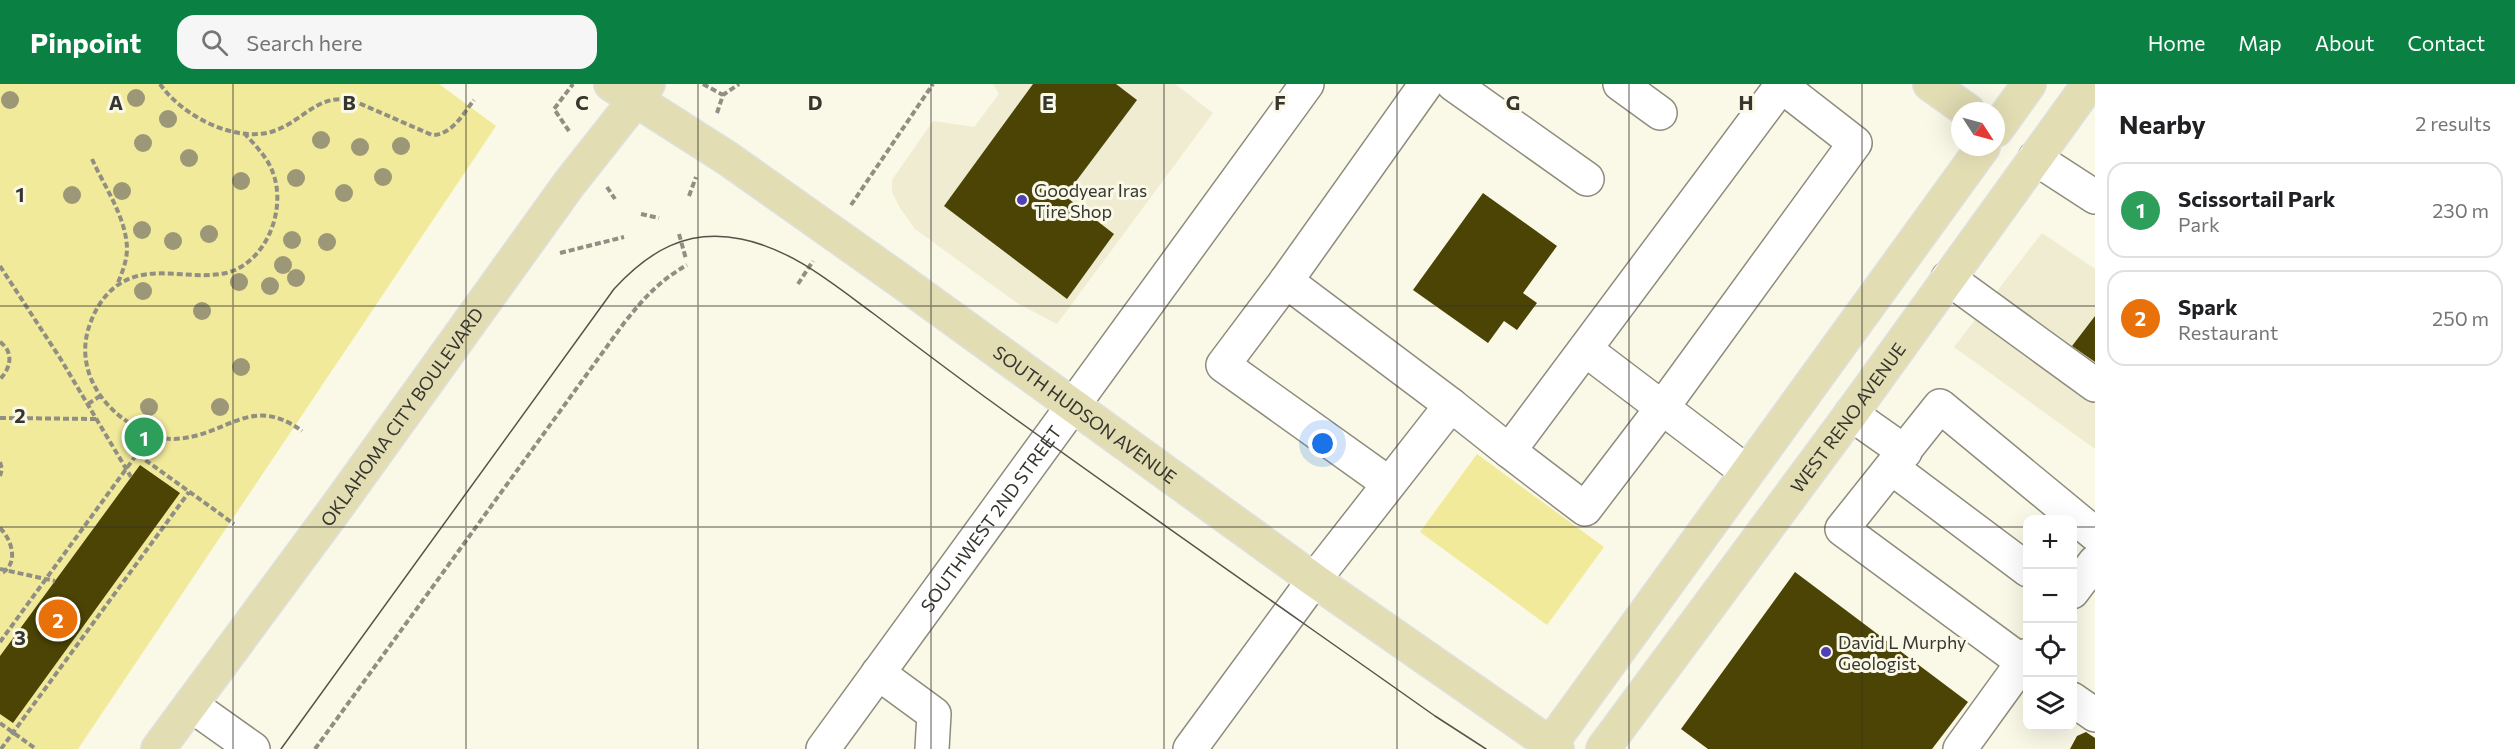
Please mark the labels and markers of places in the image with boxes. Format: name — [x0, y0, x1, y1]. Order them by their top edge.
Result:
place label: Goodyear Iras Tire Shop — [1034, 179, 1147, 222]
marker: Goodyear Iras Tire Shop — [1015, 193, 1029, 207]
pin: 1 — [124, 414, 164, 460]
pin: 2 — [38, 596, 78, 642]
place label: David L Murphy Geologist — [1838, 631, 1966, 674]
marker: David L Murphy Geologist — [1819, 645, 1833, 659]

